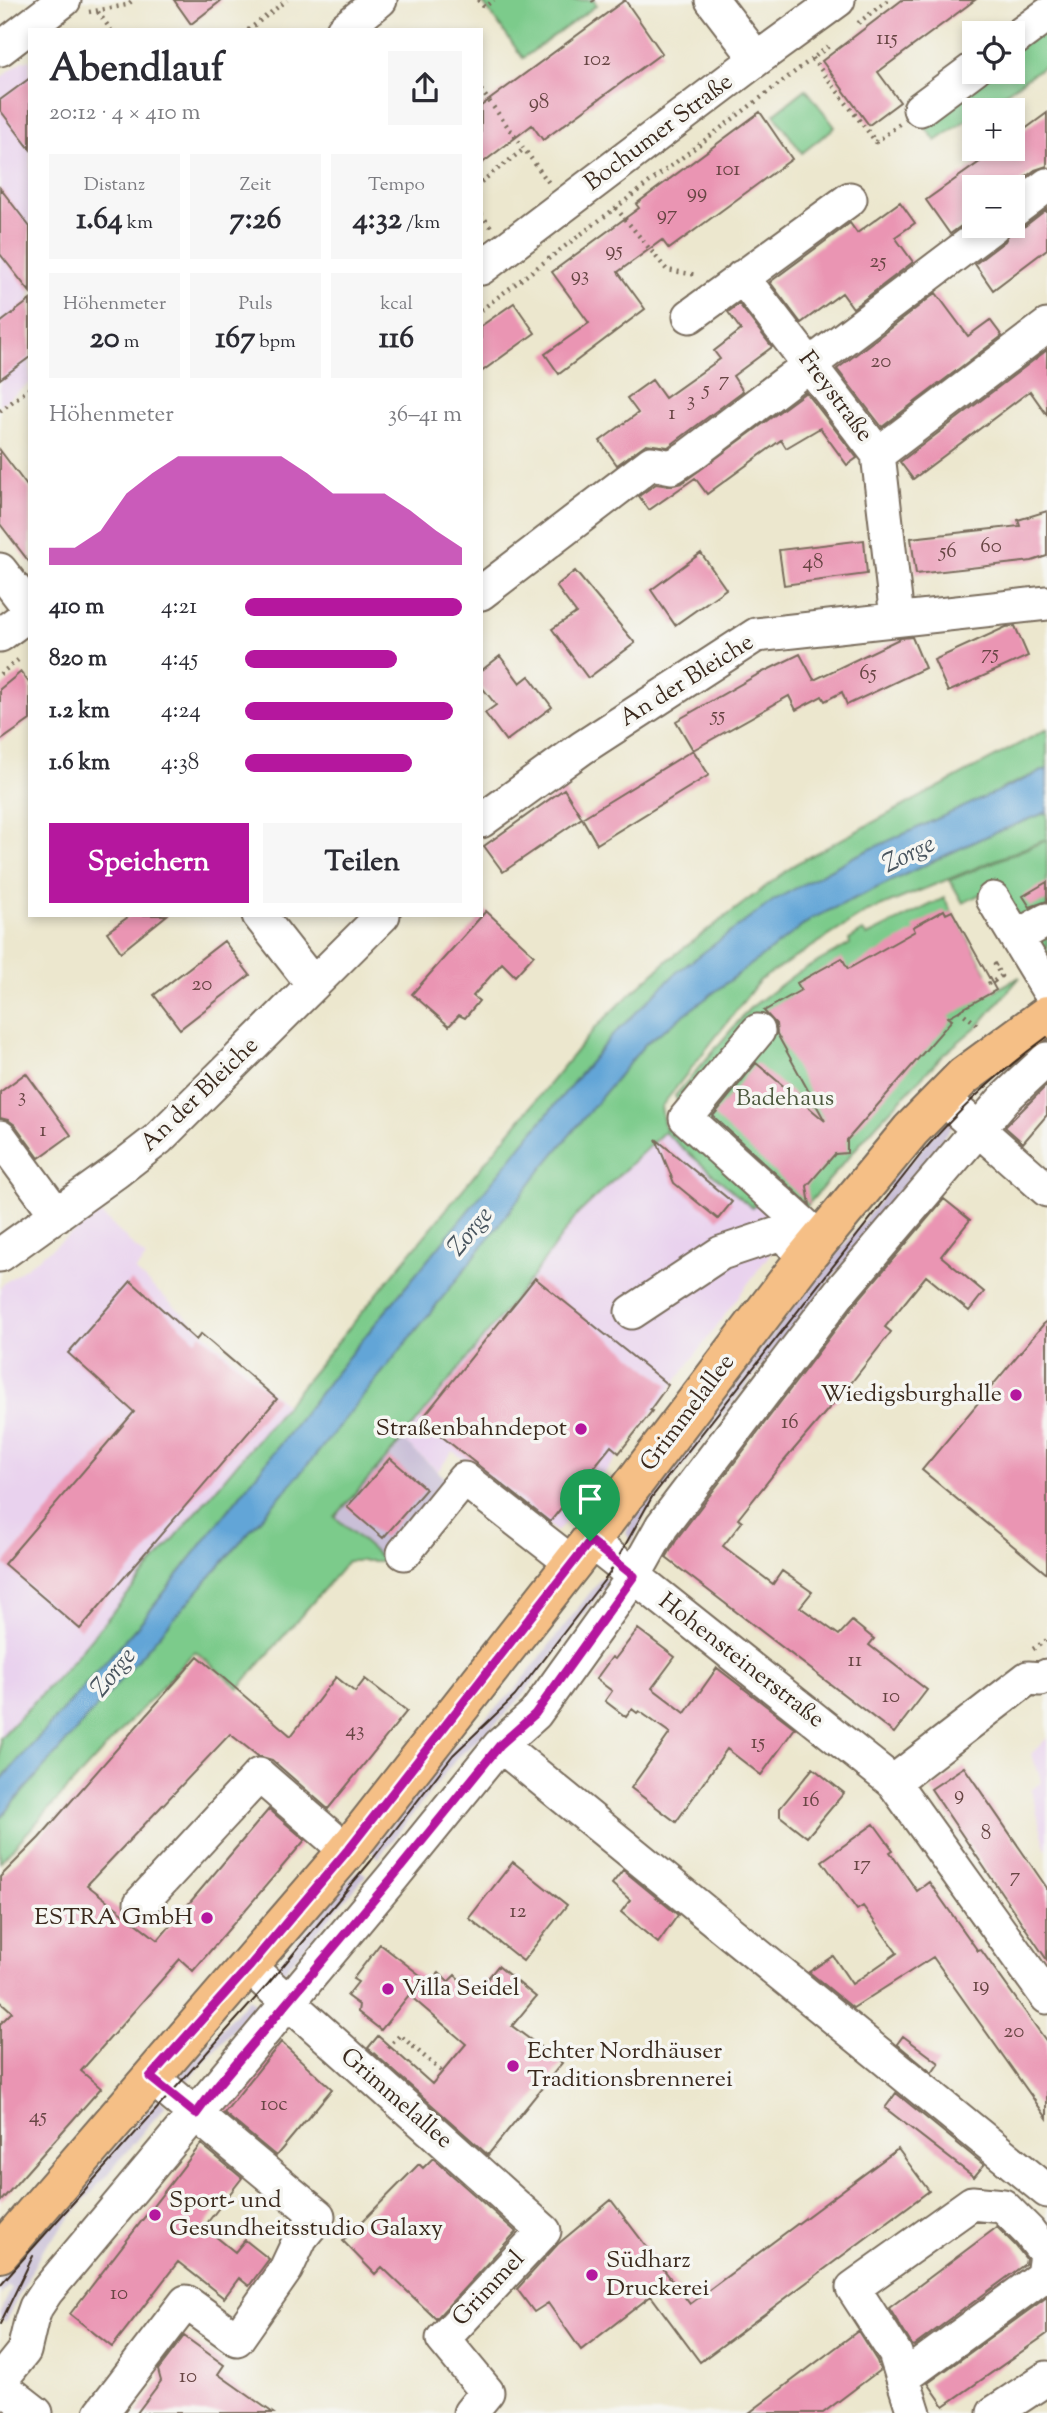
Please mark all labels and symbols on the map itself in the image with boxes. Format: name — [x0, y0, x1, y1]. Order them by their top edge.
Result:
house number: 115 — [876, 24, 898, 54]
house number: 102 — [583, 45, 611, 75]
street label: Bochumer Straße — [578, 66, 740, 200]
house number: 98 — [529, 88, 549, 118]
house number: 101 — [716, 155, 740, 185]
house number: 99 — [687, 178, 707, 208]
house number: 97 — [657, 200, 678, 230]
house number: 95 — [605, 236, 623, 266]
house number: 25 — [869, 247, 887, 277]
house number: 93 — [571, 261, 589, 291]
street label: Freystraße — [789, 344, 881, 450]
house number: 20 — [871, 347, 891, 377]
house number: 7 — [719, 366, 730, 396]
house number: 5 — [701, 375, 710, 405]
house number: 3 — [687, 386, 695, 416]
house number: 1 — [668, 399, 676, 429]
house number: 60 — [980, 532, 1002, 562]
house number: 56 — [938, 537, 957, 567]
house number: 48 — [802, 548, 824, 578]
street label: An der Bleiche — [613, 626, 761, 736]
house number: 75 — [981, 639, 999, 669]
house number: 65 — [859, 659, 877, 689]
house number: 55 — [710, 701, 725, 731]
water label: Zorge — [876, 826, 942, 884]
house number: 20 — [192, 970, 212, 1000]
street label: An der Bleiche — [133, 1030, 267, 1160]
house number: 3 — [18, 1082, 26, 1112]
park label: Badehaus — [736, 1082, 834, 1116]
house number: 1 — [39, 1116, 47, 1146]
water label: Zorge — [439, 1199, 503, 1265]
street label: Grimmelallee — [633, 1347, 743, 1479]
place label: Wiedigsburghalle — [821, 1378, 1002, 1412]
marker: Wiedigsburghalle — [1008, 1387, 1024, 1403]
house number: 16 — [781, 1408, 799, 1438]
place label: Straßenbahndepot — [376, 1412, 567, 1446]
marker: Straßenbahndepot — [573, 1421, 589, 1437]
pin — [560, 1469, 620, 1541]
street label: Hohensteinerstraße — [651, 1585, 831, 1737]
water label: Zorge — [82, 1640, 146, 1706]
house number: 11 — [848, 1646, 862, 1676]
house number: 10 — [882, 1682, 900, 1712]
house number: 43 — [345, 1716, 365, 1746]
house number: 15 — [751, 1728, 765, 1758]
house number: 9 — [954, 1780, 964, 1810]
house number: 16 — [802, 1786, 820, 1816]
house number: 8 — [981, 1819, 991, 1849]
house number: 17 — [853, 1850, 871, 1880]
house number: 7 — [1010, 1862, 1021, 1892]
house number: 12 — [510, 1897, 527, 1927]
place label: ESTRA GmbH — [34, 1901, 193, 1935]
marker: ESTRA GmbH — [199, 1910, 215, 1926]
house number: 19 — [972, 1971, 990, 2001]
place label: Villa Seidel — [402, 1972, 520, 2006]
marker: Villa Seidel — [380, 1981, 396, 1997]
house number: 20 — [1004, 2017, 1024, 2047]
place label: Echter Nordhäuser Traditionsbrennerei — [527, 2035, 733, 2097]
street label: Grimmelallee — [332, 2040, 460, 2158]
marker: Echter Nordhäuser Traditionsbrennerei — [505, 2058, 521, 2074]
house number: 10c — [260, 2090, 288, 2120]
house number: 45 — [29, 2102, 47, 2132]
place label: Sport- und Gesundheitsstudio Galaxy — [169, 2184, 443, 2246]
marker: Sport- und Gesundheitsstudio Galaxy — [147, 2207, 163, 2223]
street label: Grimmel — [445, 2243, 533, 2334]
place label: Südharz Druckerei — [606, 2244, 710, 2306]
marker: Südharz Druckerei — [584, 2267, 600, 2283]
house number: 10 — [110, 2279, 128, 2309]
house number: 10 — [179, 2362, 197, 2392]

